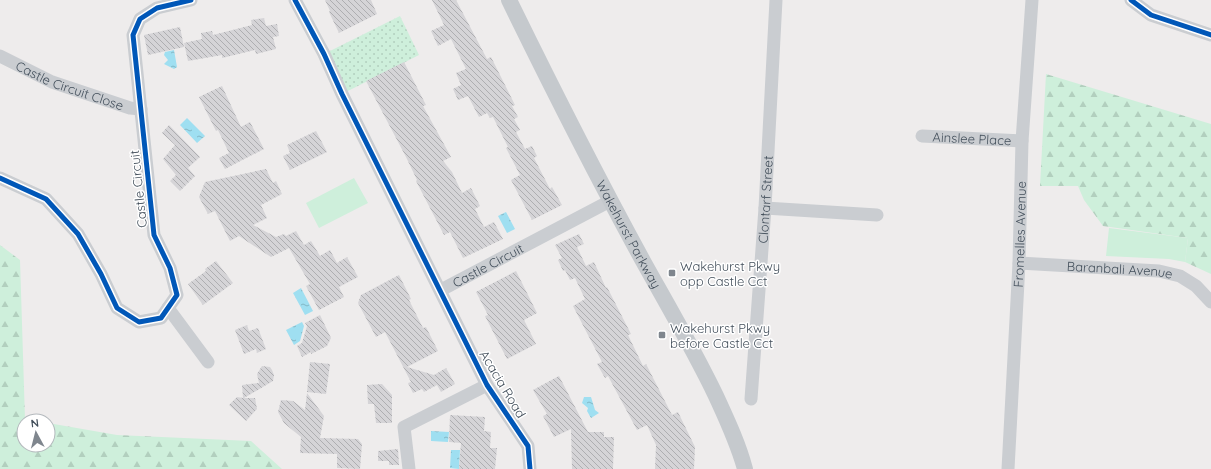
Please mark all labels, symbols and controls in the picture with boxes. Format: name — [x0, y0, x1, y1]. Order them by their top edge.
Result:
street label: Castle Circuit Close — [13, 57, 126, 113]
street label: Ainslee Place — [932, 129, 1012, 148]
street label: Castle Circuit — [126, 149, 150, 229]
street label: Clontarf Street — [754, 155, 776, 244]
street label: Wakehurst Parkway — [593, 177, 665, 291]
street label: Fromelles Avenue — [1010, 181, 1029, 288]
street label: Castle Circuit — [450, 240, 526, 291]
place label: Wakehurst Pkwy opp Castle Cct — [680, 258, 780, 289]
street label: Baranbali Avenue — [1066, 258, 1174, 282]
marker: Wakehurst Pkwy opp Castle Cct — [667, 268, 677, 278]
place label: Wakehurst Pkwy before Castle Cct — [670, 320, 773, 351]
marker: Wakehurst Pkwy before Castle Cct — [657, 330, 667, 340]
street label: Acacia Road — [477, 347, 529, 421]
north arrow — [16, 413, 56, 453]
text: N — [30, 416, 40, 431]

